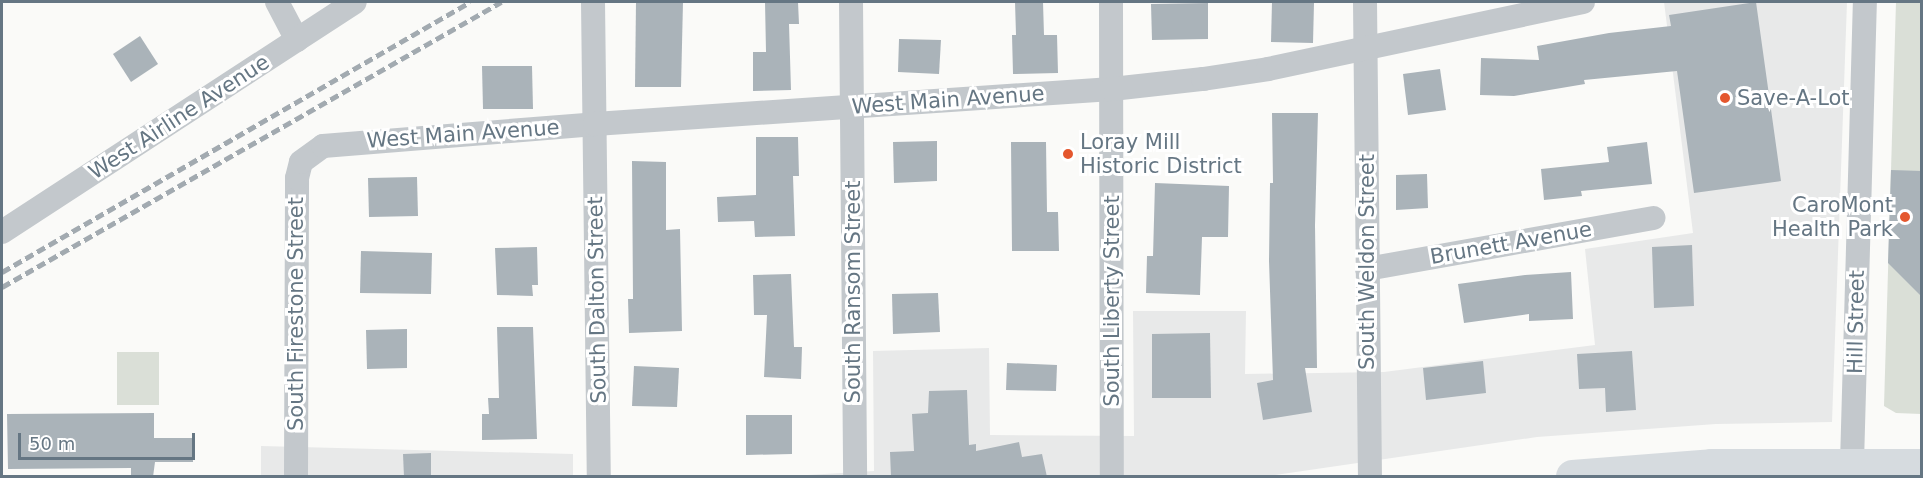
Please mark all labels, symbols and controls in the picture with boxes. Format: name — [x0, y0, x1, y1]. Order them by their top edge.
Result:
street label: West Airline Avenue — [84, 49, 274, 185]
street label: West Main Avenue — [851, 81, 1045, 119]
place label: Save-A-Lot — [1737, 85, 1850, 111]
marker: Save-A-Lot — [1718, 91, 1732, 105]
street label: West Main Avenue — [366, 115, 560, 153]
place label: Loray Mill Historic District — [1080, 129, 1242, 179]
marker: Loray Mill Historic District — [1061, 147, 1075, 161]
street label: South Weldon Street — [1354, 154, 1380, 370]
street label: South Ransom Street — [840, 181, 866, 403]
place label: CaroMont Health Park — [1772, 192, 1893, 242]
street label: South Liberty Street — [1099, 195, 1125, 407]
street label: South Dalton Street — [583, 196, 611, 404]
street label: South Firestone Street — [283, 197, 309, 431]
marker: CaroMont Health Park — [1898, 210, 1912, 224]
street label: Brunett Avenue — [1428, 216, 1594, 270]
street label: Hill Street — [1842, 270, 1870, 374]
scale bar — [21, 421, 198, 459]
text: 50 m — [29, 433, 75, 454]

